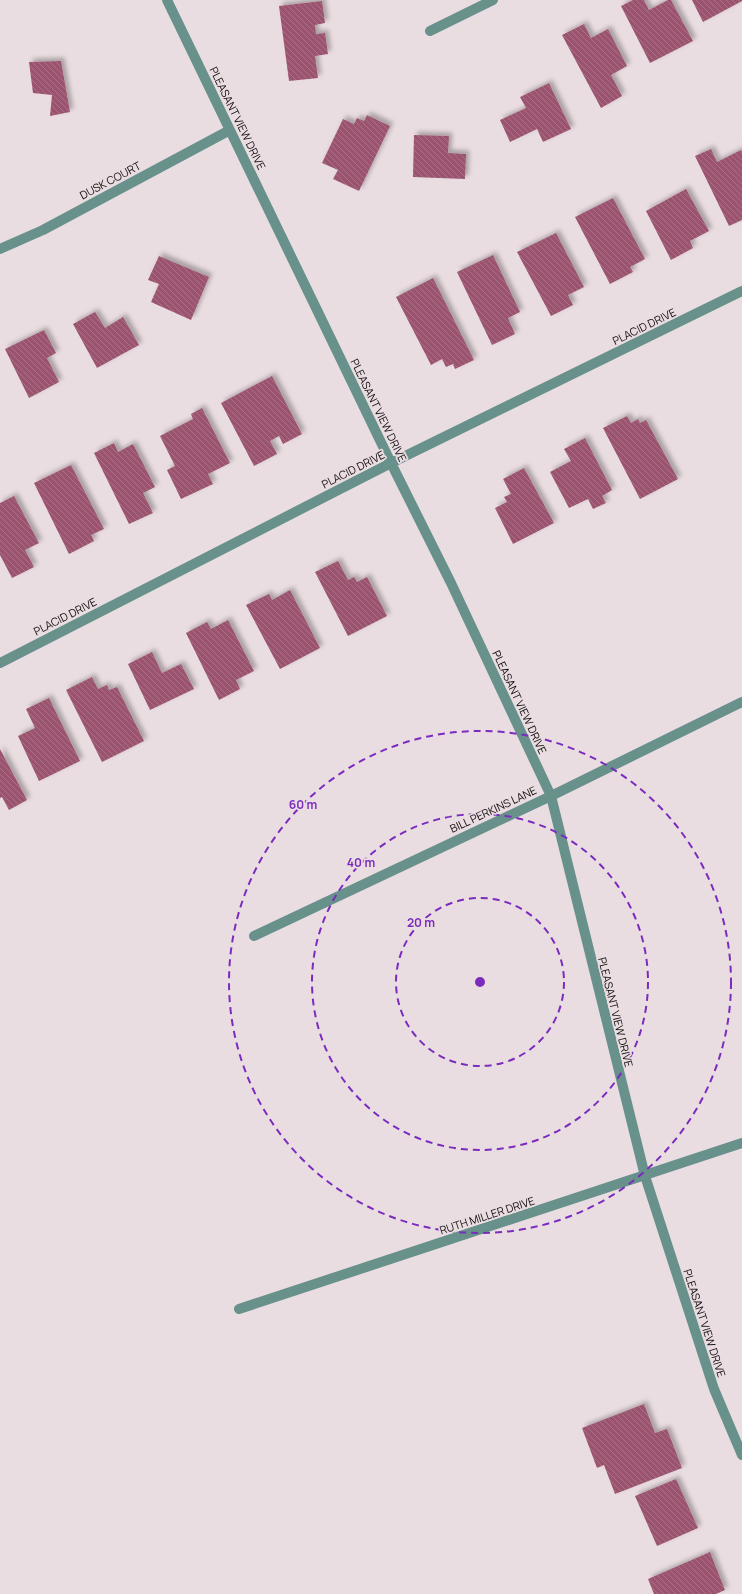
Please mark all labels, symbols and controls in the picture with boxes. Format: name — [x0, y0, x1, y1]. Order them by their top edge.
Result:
street label: PLEASANT VIEW DRIVE — [207, 64, 269, 172]
street label: DUSK COURT — [77, 157, 144, 202]
street label: PLACID DRIVE — [610, 304, 678, 348]
street label: PLEASANT VIEW DRIVE — [348, 356, 410, 464]
street label: PLACID DRIVE — [319, 447, 387, 491]
street label: PLACID DRIVE — [31, 594, 99, 638]
street label: PLEASANT VIEW DRIVE — [489, 648, 551, 756]
street label: BILL PERKINS LANE — [447, 782, 539, 836]
text: 60 m — [289, 796, 317, 813]
text: 40 m — [347, 854, 375, 871]
text: 20 m — [407, 914, 435, 931]
street label: PLEASANT VIEW DRIVE — [595, 955, 637, 1069]
centre of rings — [473, 975, 487, 989]
street label: RUTH MILLER DRIVE — [438, 1193, 536, 1237]
street label: PLEASANT VIEW DRIVE — [680, 1267, 730, 1379]

